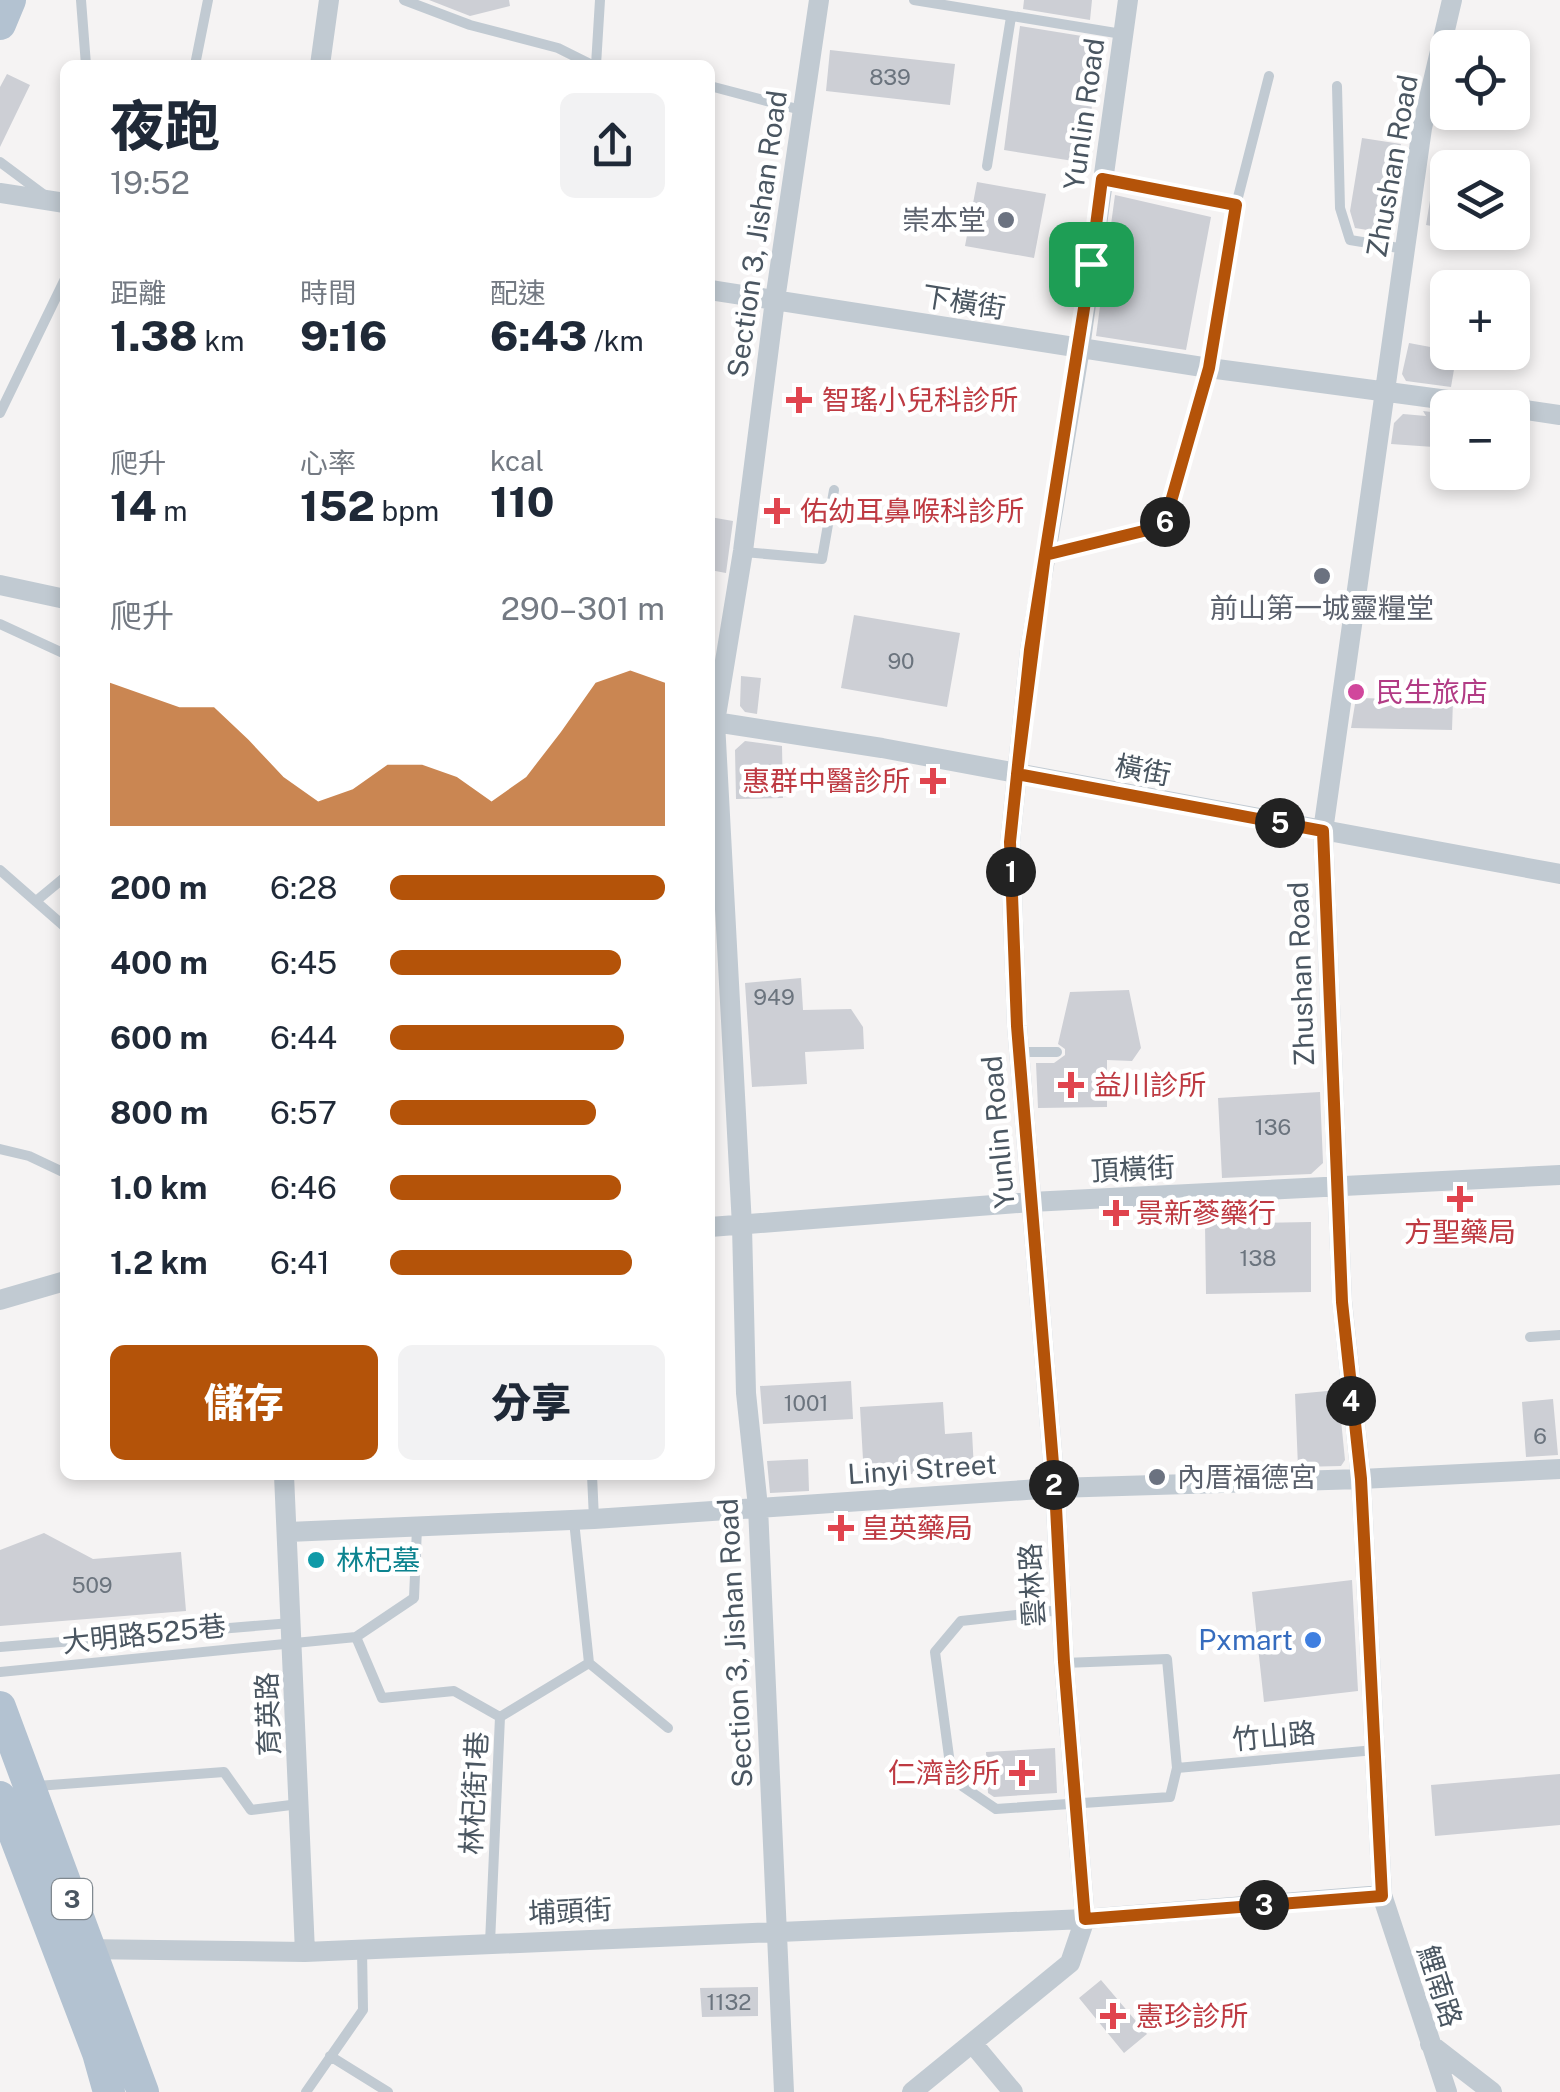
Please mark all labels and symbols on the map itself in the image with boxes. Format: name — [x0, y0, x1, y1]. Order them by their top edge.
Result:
street label: Yunlin Road — [1057, 36, 1110, 192]
house number: 839 — [869, 64, 911, 90]
street label: Zhushan Road — [1359, 72, 1424, 260]
street label: Section 3, Jishan Road — [720, 88, 793, 380]
place label: 崇本堂 — [902, 203, 986, 236]
marker: 崇本堂 — [995, 209, 1017, 231]
pin — [1049, 222, 1134, 307]
street label: 下橫街 — [920, 279, 1008, 324]
place label: 智瑤小兒科診所 — [822, 383, 1018, 416]
marker: 智瑤小兒科診所 — [786, 387, 812, 413]
place label: 佑幼耳鼻喉科診所 — [800, 494, 1024, 527]
pin: 6 — [1140, 497, 1190, 547]
marker: 佑幼耳鼻喉科診所 — [764, 498, 790, 524]
marker: 前山第一城靈糧堂 — [1311, 565, 1333, 587]
place label: 前山第一城靈糧堂 — [1210, 591, 1434, 624]
house number: 90 — [887, 648, 915, 674]
place label: 民生旅店 — [1376, 675, 1488, 708]
marker: 民生旅店 — [1345, 681, 1367, 703]
street label: 橫街 — [1112, 748, 1174, 791]
place label: 惠群中醫診所 — [742, 764, 910, 797]
marker: 惠群中醫診所 — [920, 768, 946, 794]
pin: 5 — [1255, 798, 1305, 848]
pin: 1 — [986, 847, 1036, 897]
street label: Zhushan Road — [1281, 881, 1320, 1067]
house number: 949 — [753, 984, 795, 1010]
street label: Yunlin Road — [974, 1054, 1021, 1210]
place label: 益川診所 — [1094, 1068, 1206, 1101]
marker: 益川診所 — [1058, 1072, 1084, 1098]
house number: 136 — [1255, 1114, 1291, 1140]
street label: 頂橫街 — [1090, 1150, 1176, 1187]
marker: 方聖藥局 — [1449, 1188, 1471, 1210]
place label: 景新蔘藥行 — [1136, 1196, 1276, 1229]
marker: 景新蔘藥行 — [1105, 1202, 1127, 1224]
place label: 方聖藥局 — [1404, 1215, 1516, 1248]
house number: 138 — [1240, 1245, 1276, 1271]
pin: 4 — [1326, 1376, 1376, 1426]
house number: 1001 — [784, 1390, 828, 1416]
house number: 6 — [1533, 1423, 1547, 1449]
street label: Linyi Street — [846, 1447, 998, 1490]
pin: 2 — [1029, 1460, 1079, 1510]
place label: 內厝福德宮 — [1177, 1460, 1317, 1493]
marker: 內厝福德宮 — [1146, 1466, 1168, 1488]
street label: Section 3, Jishan Road — [710, 1498, 759, 1789]
place label: 皇英藥局 — [861, 1511, 973, 1544]
marker: 皇英藥局 — [830, 1517, 852, 1539]
street label: 雲林路 — [1013, 1542, 1050, 1628]
place label: 林杞墓 — [336, 1543, 420, 1576]
marker: 林杞墓 — [305, 1549, 327, 1571]
house number: 509 — [71, 1572, 113, 1598]
street label: 大明路525巷 — [60, 1608, 228, 1659]
place label: Pxmart — [1198, 1623, 1293, 1656]
marker: Pxmart — [1302, 1629, 1324, 1651]
street label: 育英路 — [250, 1671, 285, 1757]
street label: 竹山路 — [1231, 1715, 1317, 1756]
street label: 林杞街1巷 — [454, 1730, 493, 1855]
place label: 仁濟診所 — [888, 1756, 1000, 1789]
marker: 仁濟診所 — [1009, 1760, 1035, 1786]
road number: 3 — [52, 1879, 92, 1919]
pin: 3 — [1239, 1880, 1289, 1930]
street label: 埔頭街 — [527, 1892, 613, 1929]
street label: 鯉南路 — [1412, 1941, 1469, 2031]
house number: 1132 — [707, 1989, 751, 2015]
place label: 憲珍診所 — [1136, 1999, 1248, 2032]
marker: 憲珍診所 — [1100, 2003, 1126, 2029]

